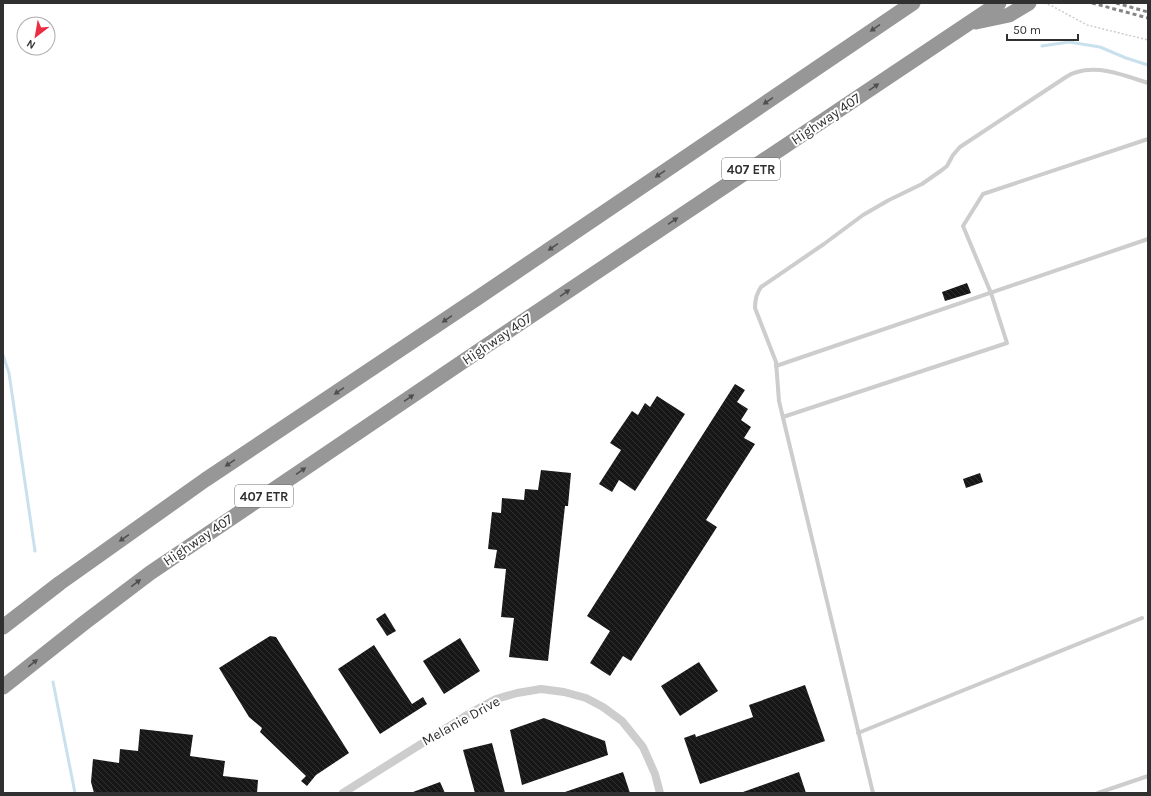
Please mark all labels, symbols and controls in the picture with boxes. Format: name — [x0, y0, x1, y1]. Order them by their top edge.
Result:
north arrow — [16, 16, 56, 56]
scale bar — [1007, 16, 1078, 42]
text: 50 m — [1013, 23, 1041, 37]
one-way arrow — [870, 24, 881, 32]
text: N — [24, 37, 38, 52]
one-way arrow — [869, 83, 880, 91]
street label: Highway 407 — [788, 89, 864, 148]
one-way arrow — [763, 97, 773, 105]
road number: 407 ETR — [722, 158, 780, 180]
one-way arrow — [655, 170, 666, 178]
one-way arrow — [668, 217, 678, 225]
one-way arrow — [548, 243, 558, 251]
one-way arrow — [560, 289, 570, 297]
street label: Highway 407 — [459, 309, 535, 368]
one-way arrow — [442, 315, 452, 323]
one-way arrow — [333, 387, 344, 395]
one-way arrow — [404, 394, 414, 402]
one-way arrow — [225, 459, 236, 467]
one-way arrow — [296, 467, 307, 475]
road number: 407 ETR — [235, 485, 293, 507]
street label: Highway 407 — [160, 510, 236, 569]
one-way arrow — [119, 534, 129, 542]
one-way arrow — [131, 579, 142, 588]
one-way arrow — [28, 659, 39, 668]
street label: Melanie Drive — [419, 693, 503, 749]

